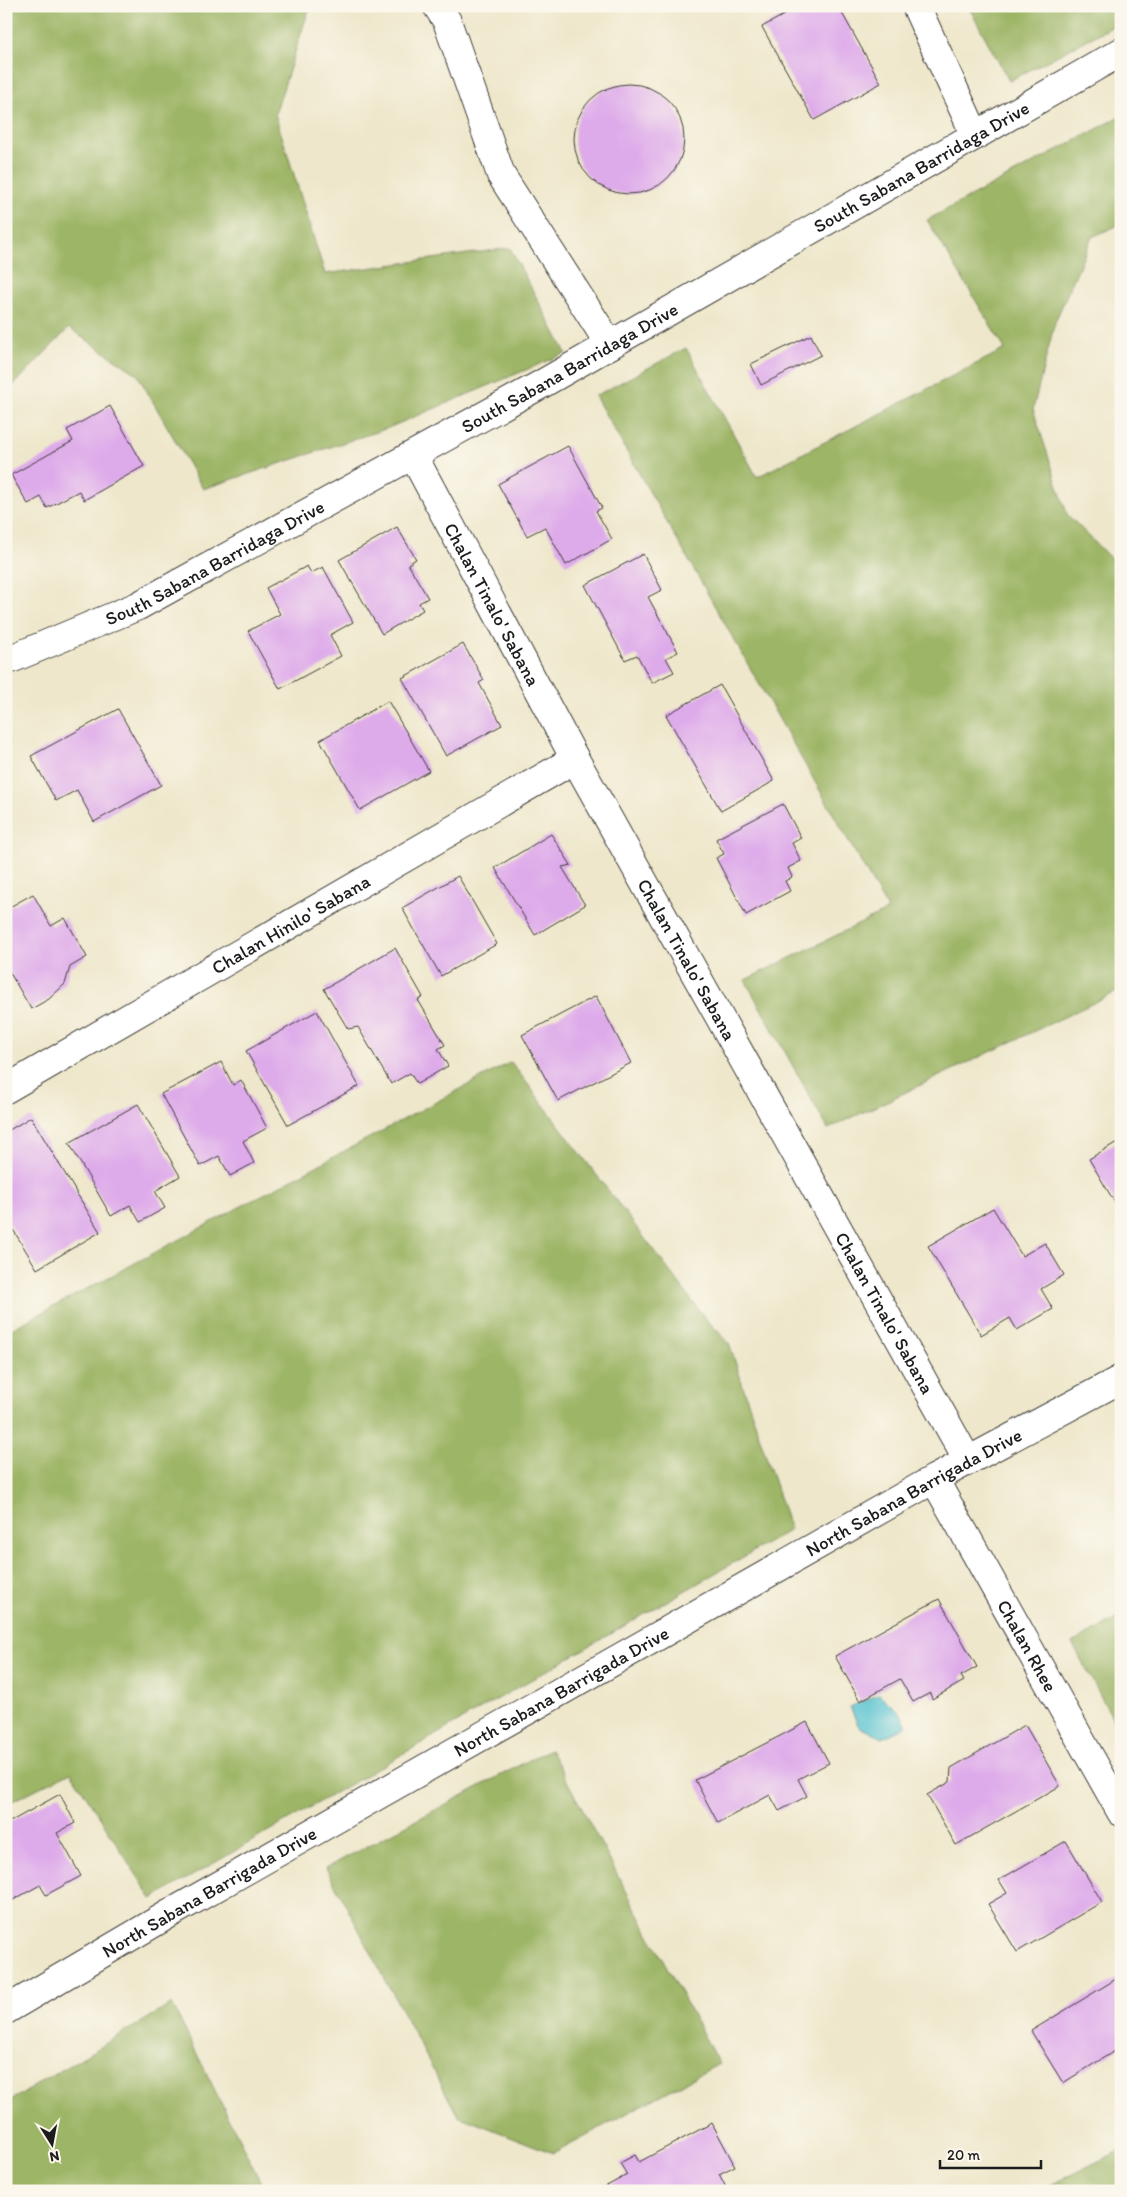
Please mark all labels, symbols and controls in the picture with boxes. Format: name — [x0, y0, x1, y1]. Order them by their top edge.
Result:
street label: South Sabana Barridaga Drive — [809, 96, 1033, 238]
street label: South Sabana Barridaga Drive — [457, 298, 682, 438]
street label: South Sabana Barridaga Drive — [102, 495, 328, 630]
street label: Chalan Tinalo' Sabana — [439, 519, 545, 690]
street label: Chalan Hinilo' Sabana — [208, 869, 374, 979]
street label: Chalan Tinalo' Sabana — [632, 875, 741, 1044]
street label: Chalan Tinalo' Sabana — [830, 1228, 939, 1398]
street label: North Sabana Barrigada Drive — [802, 1423, 1026, 1562]
street label: Chalan Rhee — [992, 1596, 1062, 1696]
street label: North Sabana Barrigada Drive — [450, 1621, 673, 1762]
street label: North Sabana Barrigada Drive — [98, 1822, 321, 1963]
north arrow — [28, 2120, 78, 2170]
scale bar — [940, 2137, 1041, 2169]
text: 20 m — [947, 2146, 981, 2164]
text: N — [48, 2147, 61, 2166]

